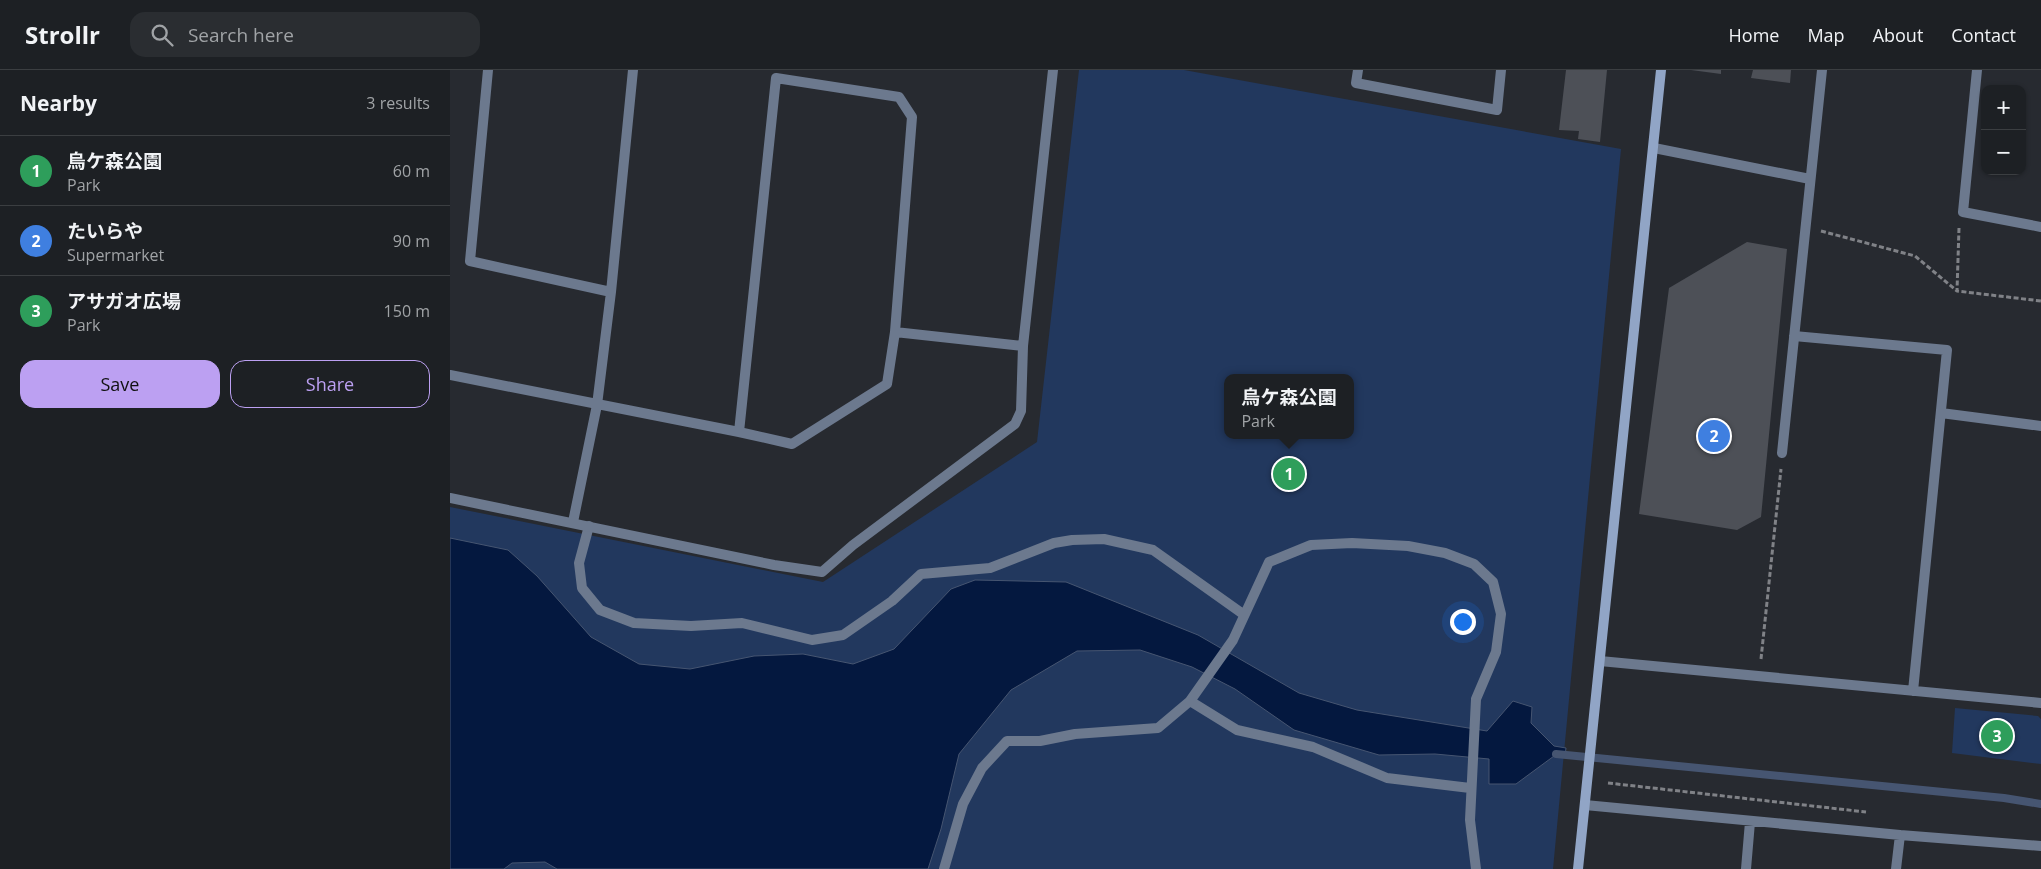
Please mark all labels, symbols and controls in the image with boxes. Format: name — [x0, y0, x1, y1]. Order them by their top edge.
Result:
search box — [130, 12, 480, 57]
text: Strollr — [25, 18, 100, 51]
icon: search — [148, 21, 176, 49]
text: Search here — [188, 22, 294, 48]
text: Home — [1729, 23, 1779, 47]
text: Map — [1807, 23, 1845, 47]
text: About — [1873, 23, 1923, 47]
text: Contact — [1951, 23, 2016, 47]
map controls — [1981, 85, 2026, 175]
button: + — [1981, 85, 2026, 130]
text: Nearby — [20, 89, 97, 117]
text: 3 results — [366, 92, 430, 114]
button: − — [1981, 130, 2026, 175]
text: 烏ケ森公園 — [67, 148, 162, 174]
text: 1 — [31, 160, 41, 182]
text: 60 m — [393, 160, 430, 182]
text: Park — [67, 174, 100, 196]
text: たいらや — [67, 218, 143, 244]
text: 2 — [31, 230, 41, 252]
text: 90 m — [393, 230, 430, 252]
text: Supermarket — [67, 244, 164, 266]
text: アサガオ広場 — [67, 288, 181, 314]
text: 3 — [31, 300, 41, 322]
text: 150 m — [384, 300, 430, 322]
text: Park — [67, 314, 100, 336]
button: Save — [20, 360, 220, 408]
button: Share — [230, 360, 430, 408]
popup — [1224, 374, 1354, 439]
text: 烏ケ森公園 — [1241, 384, 1337, 410]
text: Park — [1241, 410, 1275, 432]
pin: 2 — [1698, 417, 1730, 455]
pin: 1 — [1273, 455, 1305, 493]
your location — [1450, 609, 1476, 635]
pin: 3 — [1981, 717, 2013, 755]

